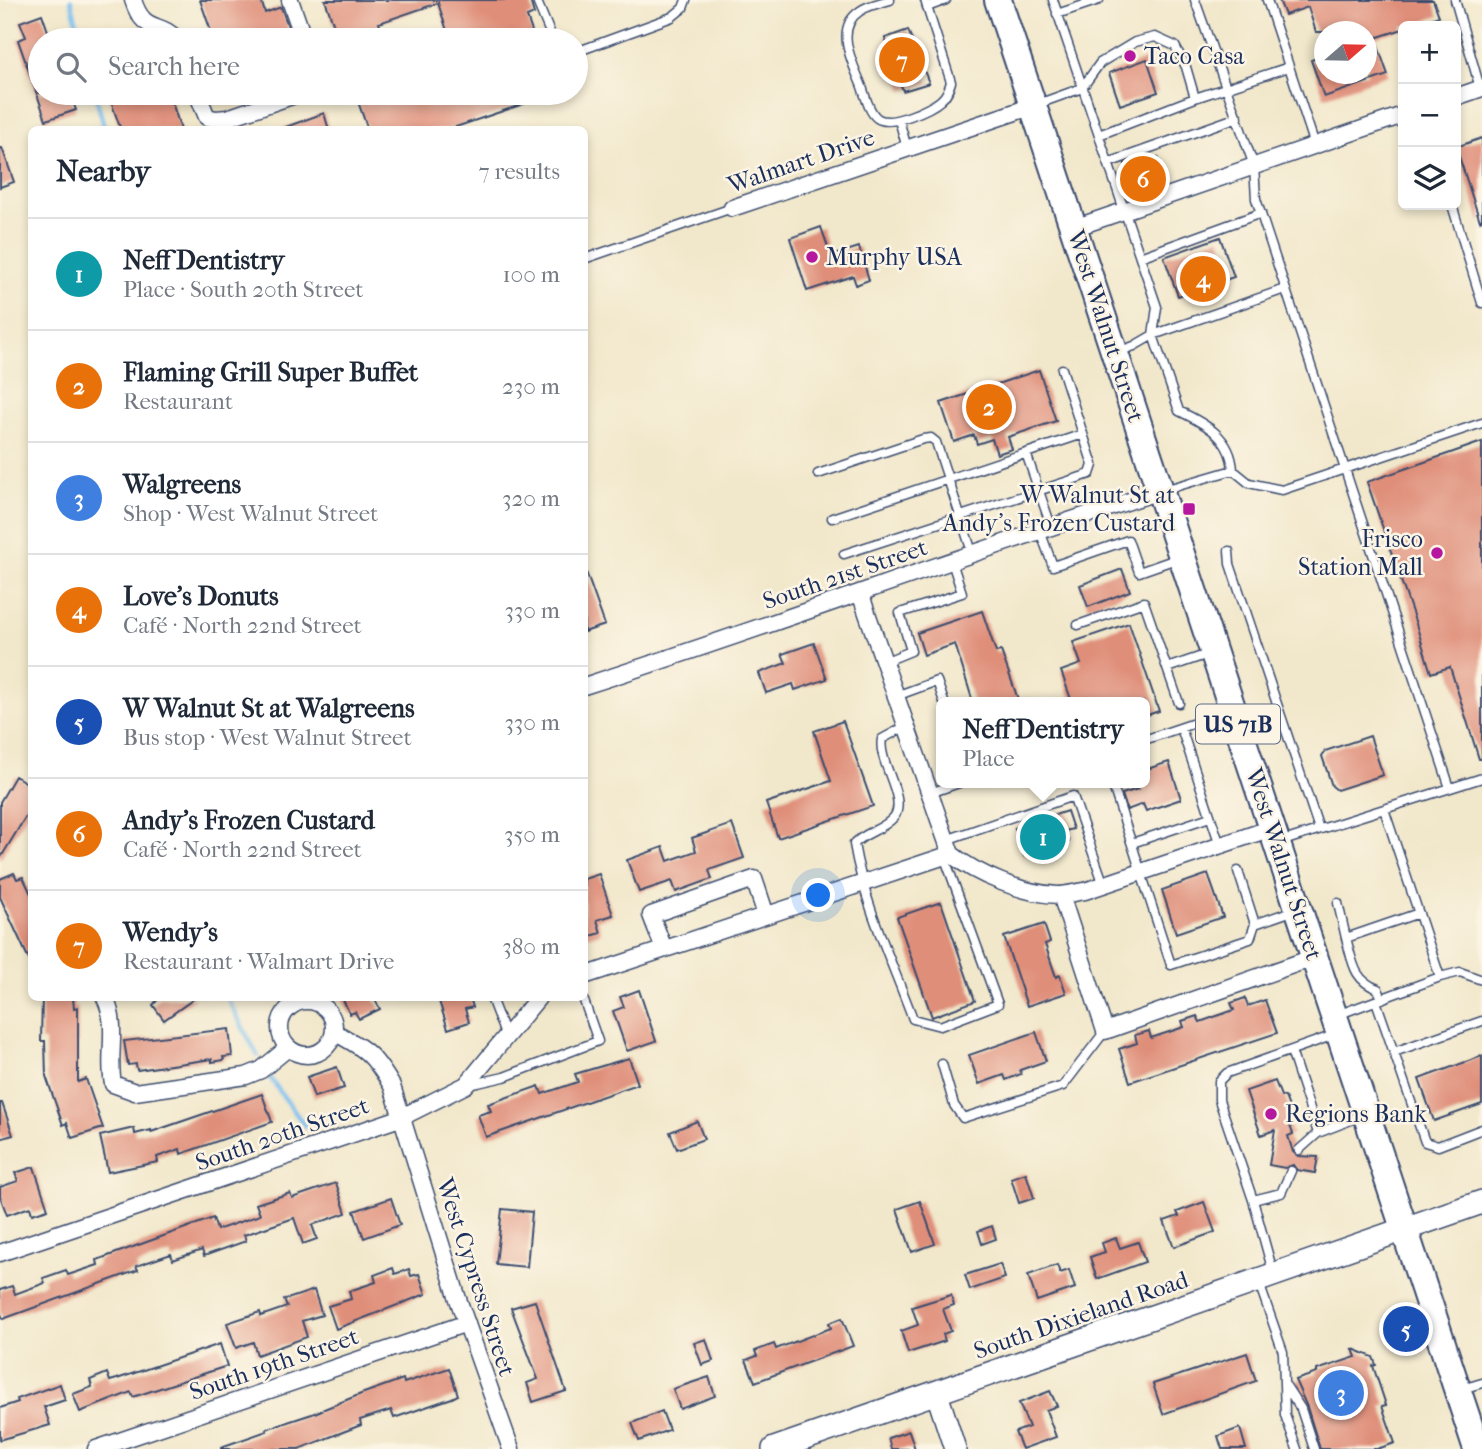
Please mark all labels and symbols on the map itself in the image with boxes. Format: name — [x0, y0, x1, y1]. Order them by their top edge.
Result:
north arrow — [1314, 21, 1377, 84]
pin: 7 — [879, 34, 925, 86]
place label: Taco Casa — [1144, 42, 1245, 70]
marker: Taco Casa — [1122, 48, 1138, 64]
street label: Walmart Drive — [723, 123, 878, 200]
pin: 6 — [1120, 153, 1166, 205]
street label: West Walnut Street — [1061, 225, 1150, 426]
place label: Murphy USA — [826, 243, 963, 271]
marker: Murphy USA — [804, 249, 820, 265]
pin: 4 — [1180, 253, 1226, 305]
pin: 2 — [966, 381, 1012, 433]
place label: W Walnut St at Andy's Frozen Custard — [942, 481, 1176, 537]
marker: W Walnut St at Andy's Frozen Custard — [1181, 501, 1197, 517]
place label: Frisco Station Mall — [1298, 525, 1423, 581]
street label: South 21st Street — [759, 533, 931, 615]
marker: Frisco Station Mall — [1429, 545, 1445, 561]
road number: US 71B — [1196, 704, 1280, 744]
street label: West Walnut Street — [1239, 763, 1328, 964]
pin: 1 — [1020, 811, 1066, 863]
your location — [801, 878, 835, 912]
street label: South 20th Street — [192, 1091, 373, 1177]
place label: Regions Bank — [1285, 1100, 1427, 1128]
marker: Regions Bank — [1263, 1106, 1279, 1122]
street label: West Cypress Street — [430, 1174, 521, 1380]
street label: South Dixieland Road — [970, 1265, 1193, 1365]
pin: 5 — [1383, 1303, 1429, 1355]
street label: South 19th Street — [186, 1322, 363, 1406]
pin: 3 — [1318, 1367, 1364, 1419]

